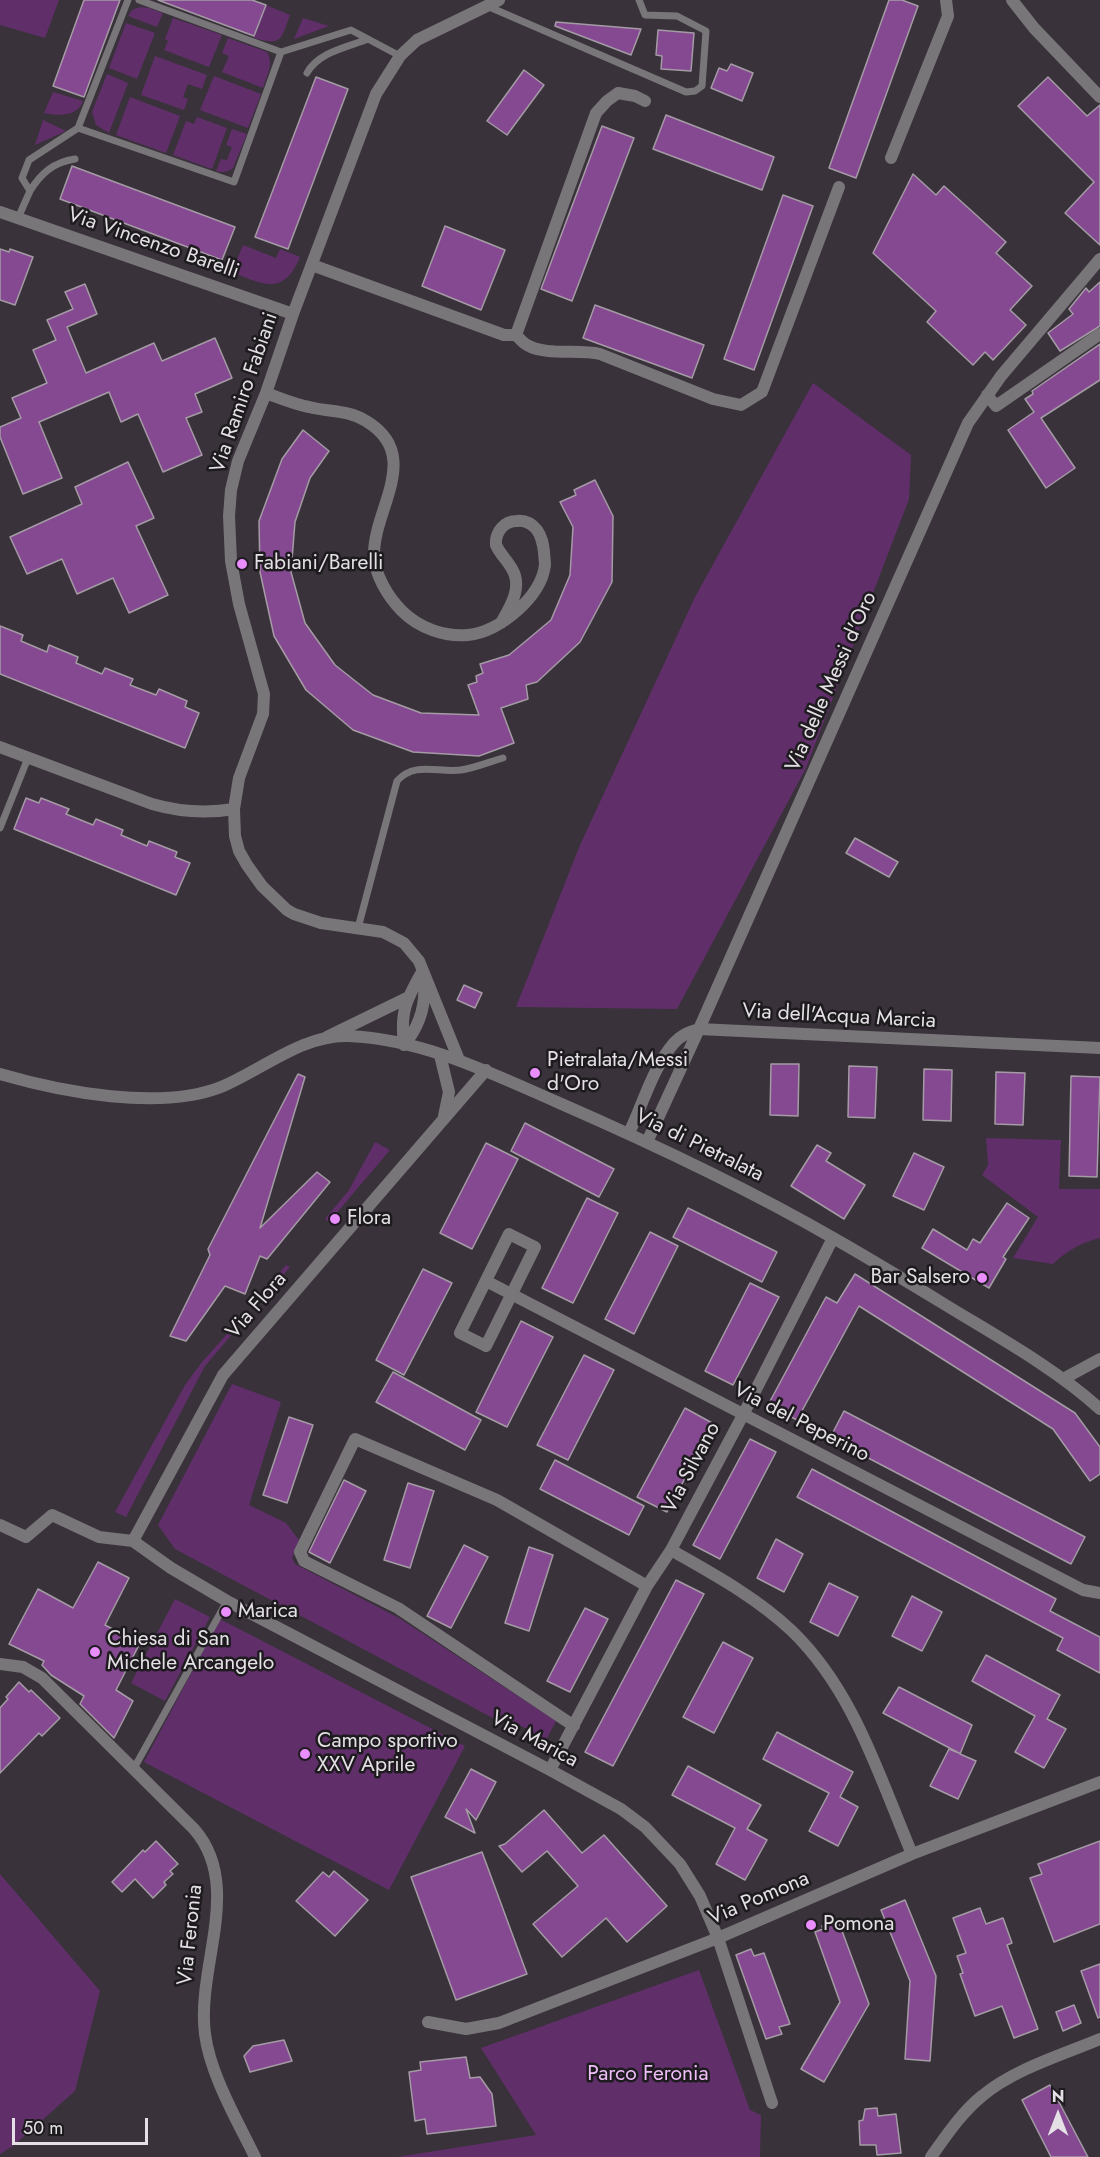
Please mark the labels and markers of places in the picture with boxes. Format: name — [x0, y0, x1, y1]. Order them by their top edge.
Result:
place label: Fabiani/Barelli — [254, 551, 383, 577]
marker: Fabiani/Barelli — [235, 557, 249, 571]
place label: Pietralata/Messi d'Oro — [547, 1048, 688, 1098]
marker: Pietralata/Messi d'Oro — [528, 1066, 542, 1080]
place label: Flora — [347, 1206, 391, 1232]
marker: Flora — [328, 1212, 342, 1226]
place label: Bar Salsero — [871, 1265, 970, 1291]
marker: Bar Salsero — [975, 1271, 989, 1285]
place label: Marica — [238, 1599, 298, 1625]
marker: Marica — [219, 1605, 233, 1619]
place label: Chiesa di San Michele Arcangelo — [107, 1627, 274, 1677]
marker: Chiesa di San Michele Arcangelo — [88, 1645, 102, 1659]
place label: Campo sportivo XXV Aprile — [317, 1729, 458, 1779]
marker: Campo sportivo XXV Aprile — [298, 1747, 312, 1761]
place label: Pomona — [823, 1912, 894, 1938]
marker: Pomona — [804, 1918, 818, 1932]

